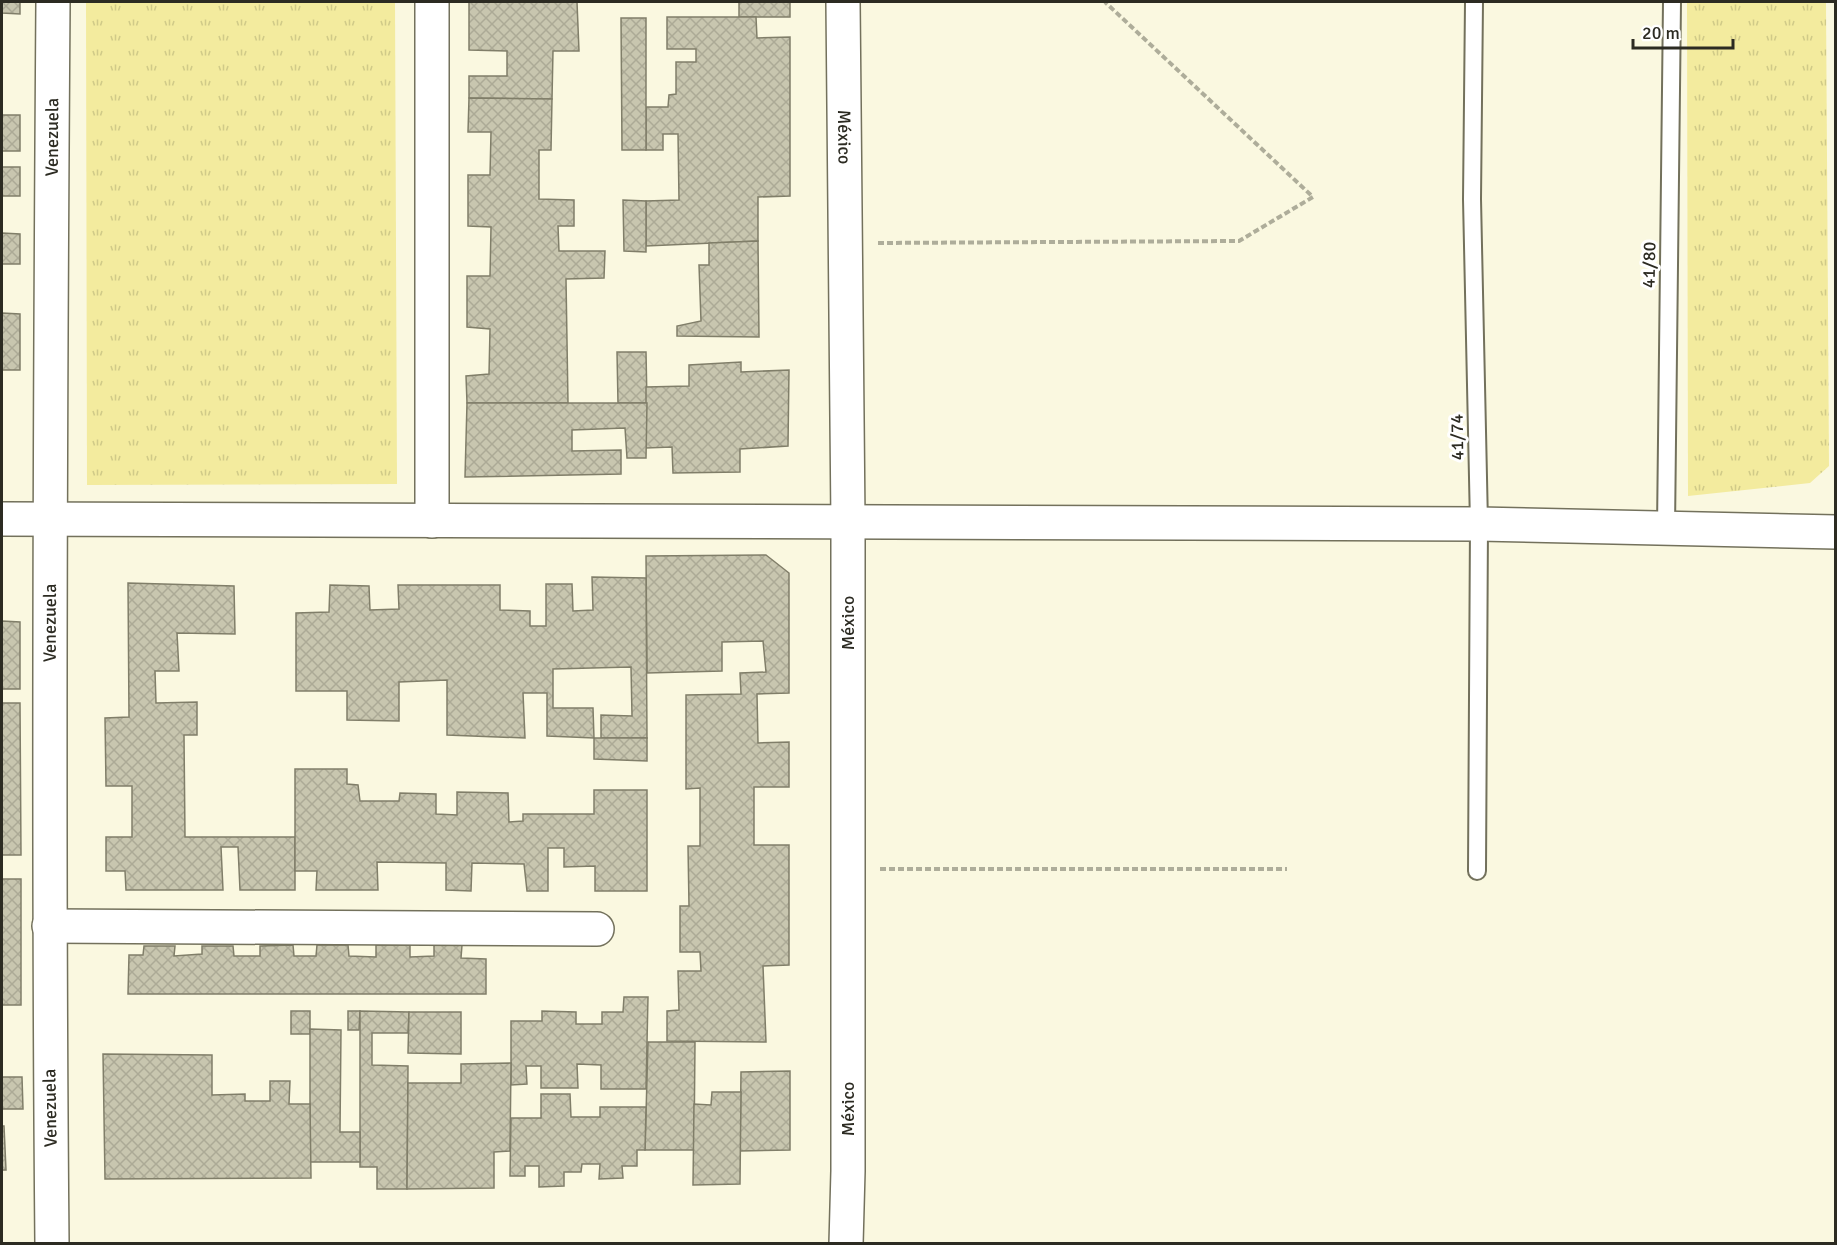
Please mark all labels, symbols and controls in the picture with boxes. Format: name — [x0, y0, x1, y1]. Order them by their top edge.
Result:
scale bar — [1633, 12, 1734, 50]
text: 20 m — [1642, 22, 1680, 44]
street label: Venezuela — [41, 98, 63, 176]
street label: México — [833, 110, 856, 164]
street label: 41/80 — [1638, 242, 1660, 288]
street label: 41/74 — [1446, 413, 1468, 460]
street label: Venezuela — [39, 584, 61, 662]
street label: México — [837, 596, 859, 650]
street label: Venezuela — [38, 1069, 62, 1147]
street label: México — [837, 1082, 859, 1136]

